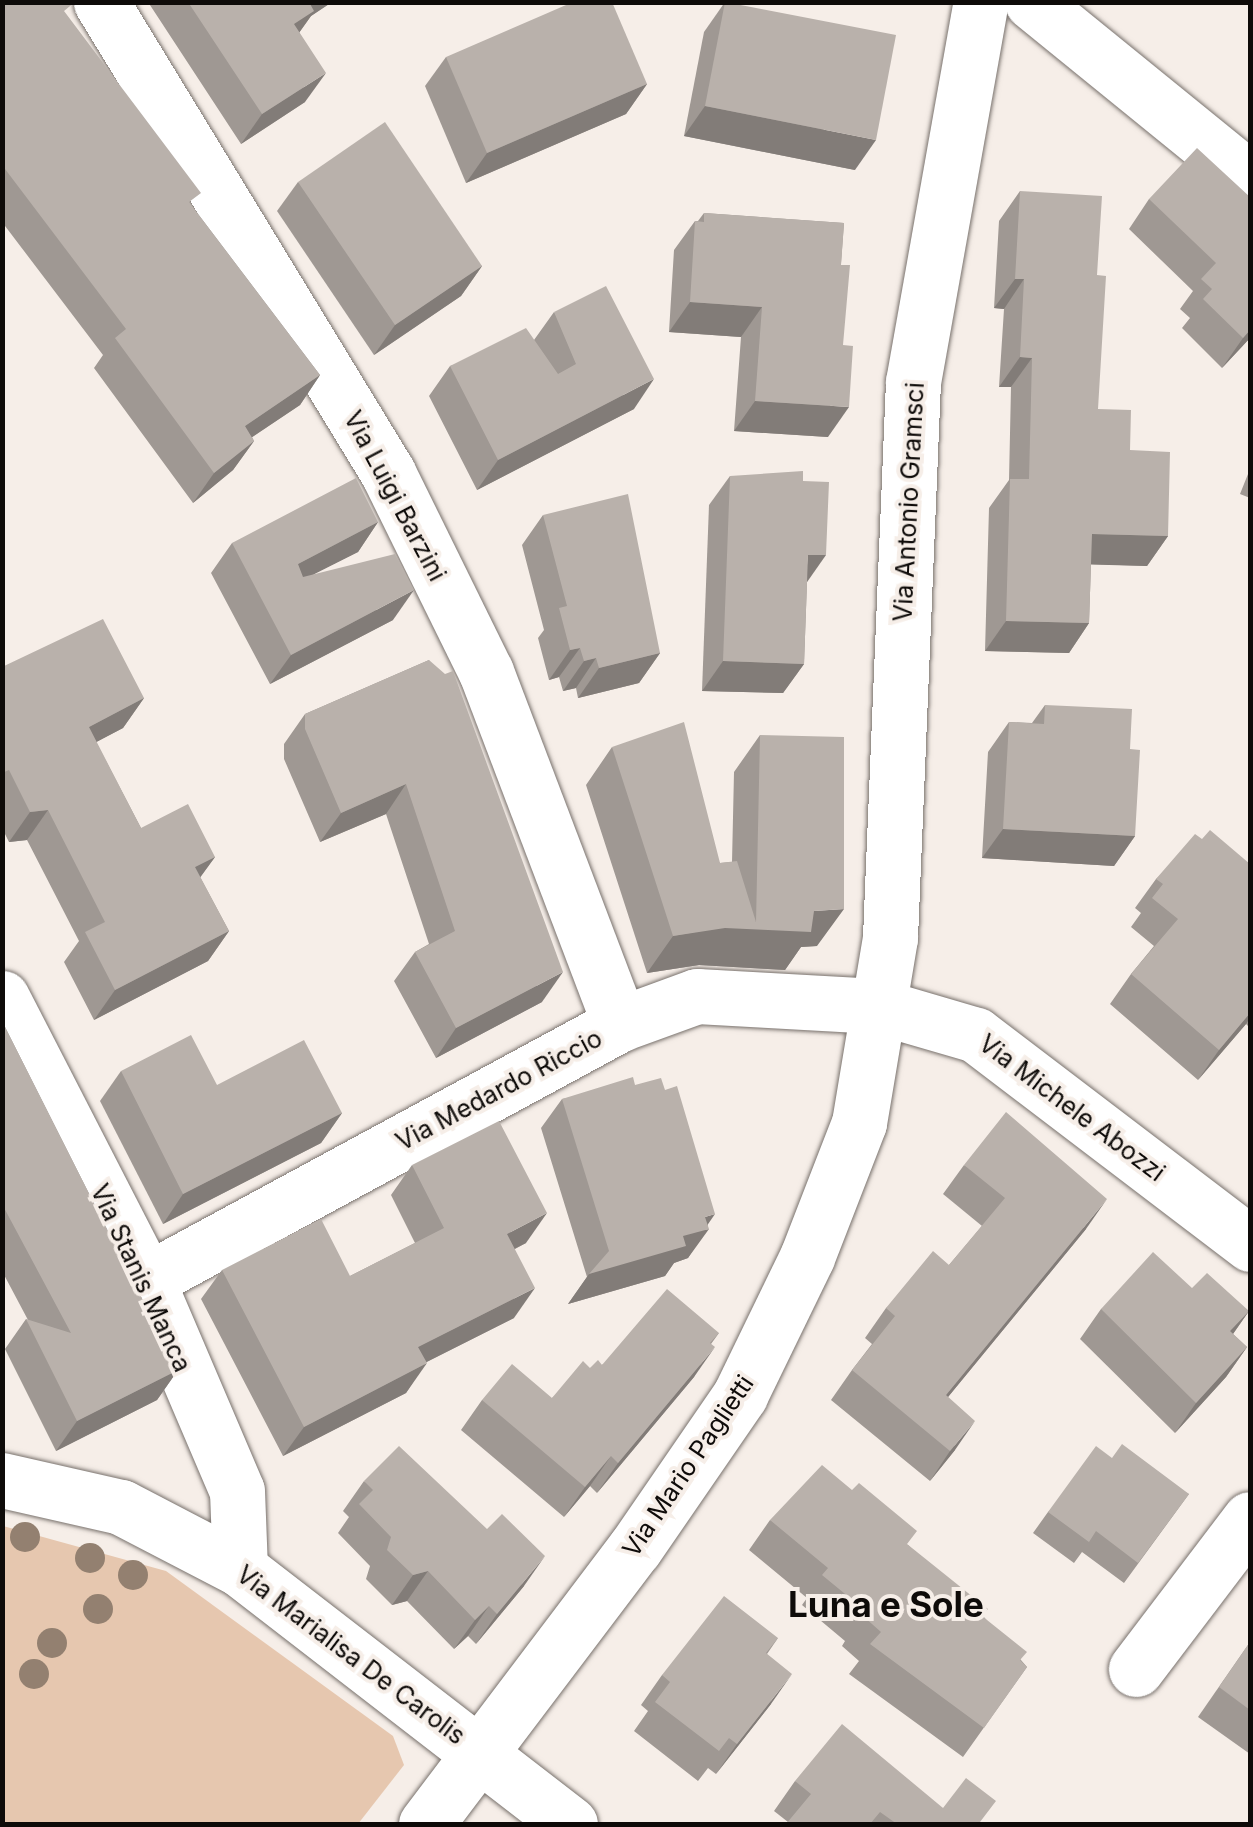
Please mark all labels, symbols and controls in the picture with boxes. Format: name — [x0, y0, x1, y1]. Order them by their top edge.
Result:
street label: Via Antonio Gramsci — [888, 382, 930, 622]
street label: Via Luigi Barzini — [338, 406, 452, 586]
street label: Via Medardo Riccio — [391, 1023, 607, 1157]
street label: Via Michele Abozzi — [973, 1028, 1171, 1188]
street label: Via Stanis Manca — [84, 1179, 198, 1377]
street label: Via Mario Paglietti — [616, 1369, 760, 1563]
street label: Via Marialisa De Carolis — [231, 1559, 471, 1751]
district label: Luna e Sole — [788, 1583, 984, 1625]

